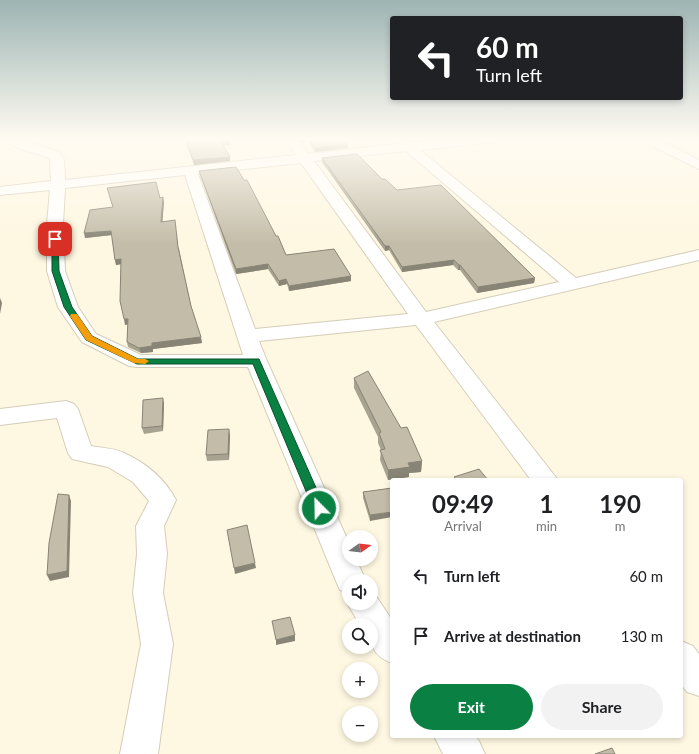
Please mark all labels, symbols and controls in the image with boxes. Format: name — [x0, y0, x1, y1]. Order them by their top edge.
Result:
text: 60 m — [476, 30, 539, 64]
icon: left — [410, 32, 462, 84]
text: Turn left — [476, 64, 542, 86]
pin — [38, 222, 72, 256]
icon: arrive — [44, 228, 66, 250]
position arrow — [298, 487, 340, 529]
text: 09:49 — [432, 489, 494, 518]
text: 1 — [540, 489, 554, 518]
text: 190 — [599, 489, 641, 518]
text: Arrival — [444, 518, 482, 534]
text: min — [536, 518, 557, 534]
text: m — [615, 518, 625, 534]
north arrow — [342, 530, 378, 566]
map controls — [342, 530, 378, 742]
icon: left — [410, 565, 432, 587]
text: Turn left — [444, 567, 500, 585]
text: 60 m — [629, 567, 663, 585]
button: sound — [342, 574, 378, 610]
button: search — [342, 618, 378, 654]
icon: arrive — [410, 625, 432, 647]
text: Arrive at destination — [444, 627, 581, 645]
text: 130 m — [621, 627, 663, 645]
button: + — [342, 662, 378, 698]
button: Exit — [410, 684, 533, 730]
button: Share — [541, 684, 663, 730]
button: − — [342, 706, 378, 742]

